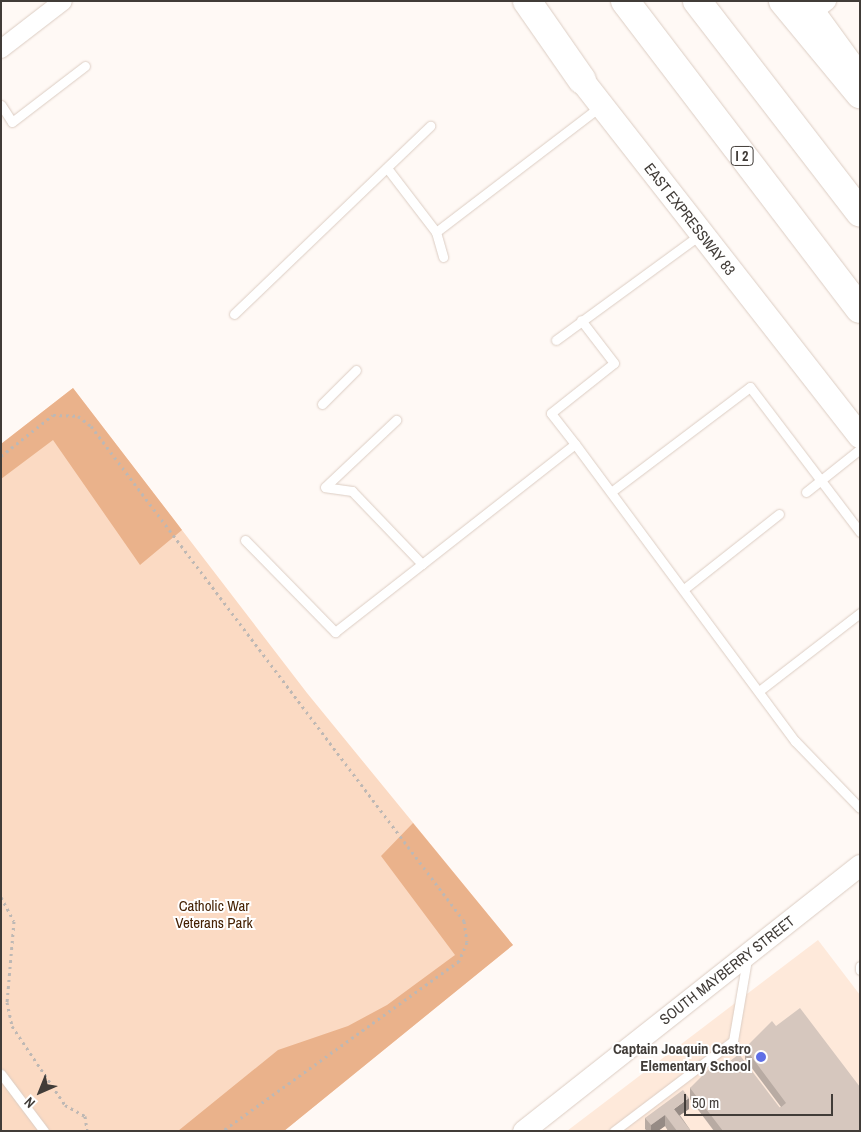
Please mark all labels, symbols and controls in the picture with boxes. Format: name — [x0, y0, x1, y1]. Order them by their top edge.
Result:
road number: I 2 — [730, 144, 754, 168]
street label: EAST EXPRESSWAY 83 — [641, 159, 739, 279]
park label: Catholic War Veterans Park — [175, 896, 253, 931]
street label: SOUTH MAYBERRY STREET — [656, 912, 798, 1028]
place label: Captain Joaquin Castro Elementary School — [613, 1039, 751, 1074]
marker: Captain Joaquin Castro Elementary School — [755, 1051, 767, 1063]
north arrow — [15, 1067, 65, 1117]
scale bar — [686, 1084, 835, 1116]
text: 50 m — [692, 1092, 719, 1113]
text: N — [20, 1093, 39, 1112]

